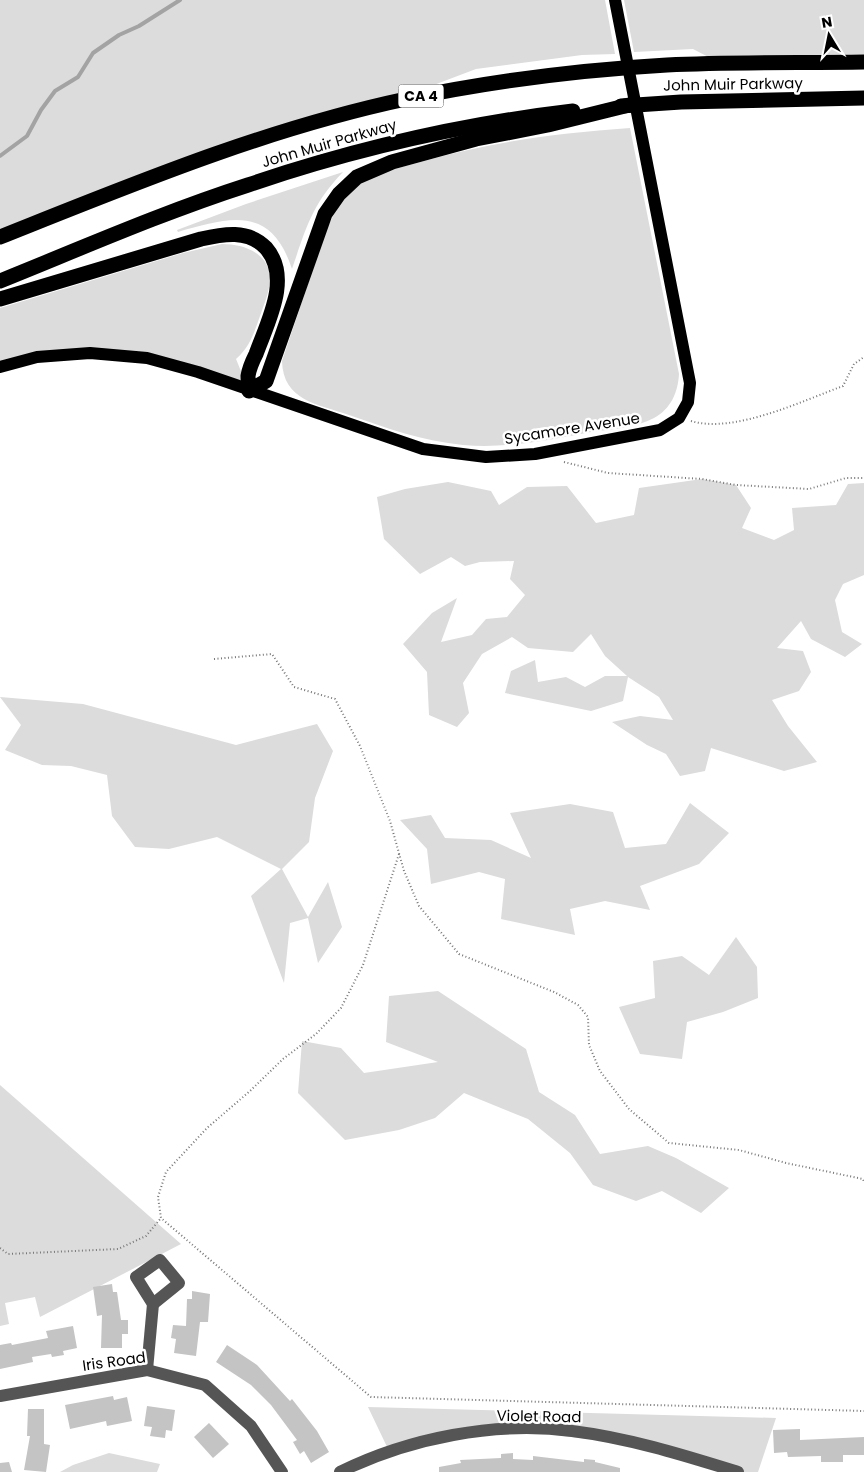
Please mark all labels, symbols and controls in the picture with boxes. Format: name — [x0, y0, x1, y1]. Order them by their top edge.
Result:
north arrow — [804, 10, 854, 60]
text: N — [820, 11, 834, 33]
street label: John Muir Parkway — [663, 72, 804, 96]
road number: CA 4 — [398, 84, 444, 108]
street label: John Muir Parkway — [259, 114, 400, 172]
street label: Sycamore Avenue — [503, 407, 641, 449]
street label: Iris Road — [81, 1346, 147, 1376]
street label: Violet Road — [496, 1405, 582, 1427]

